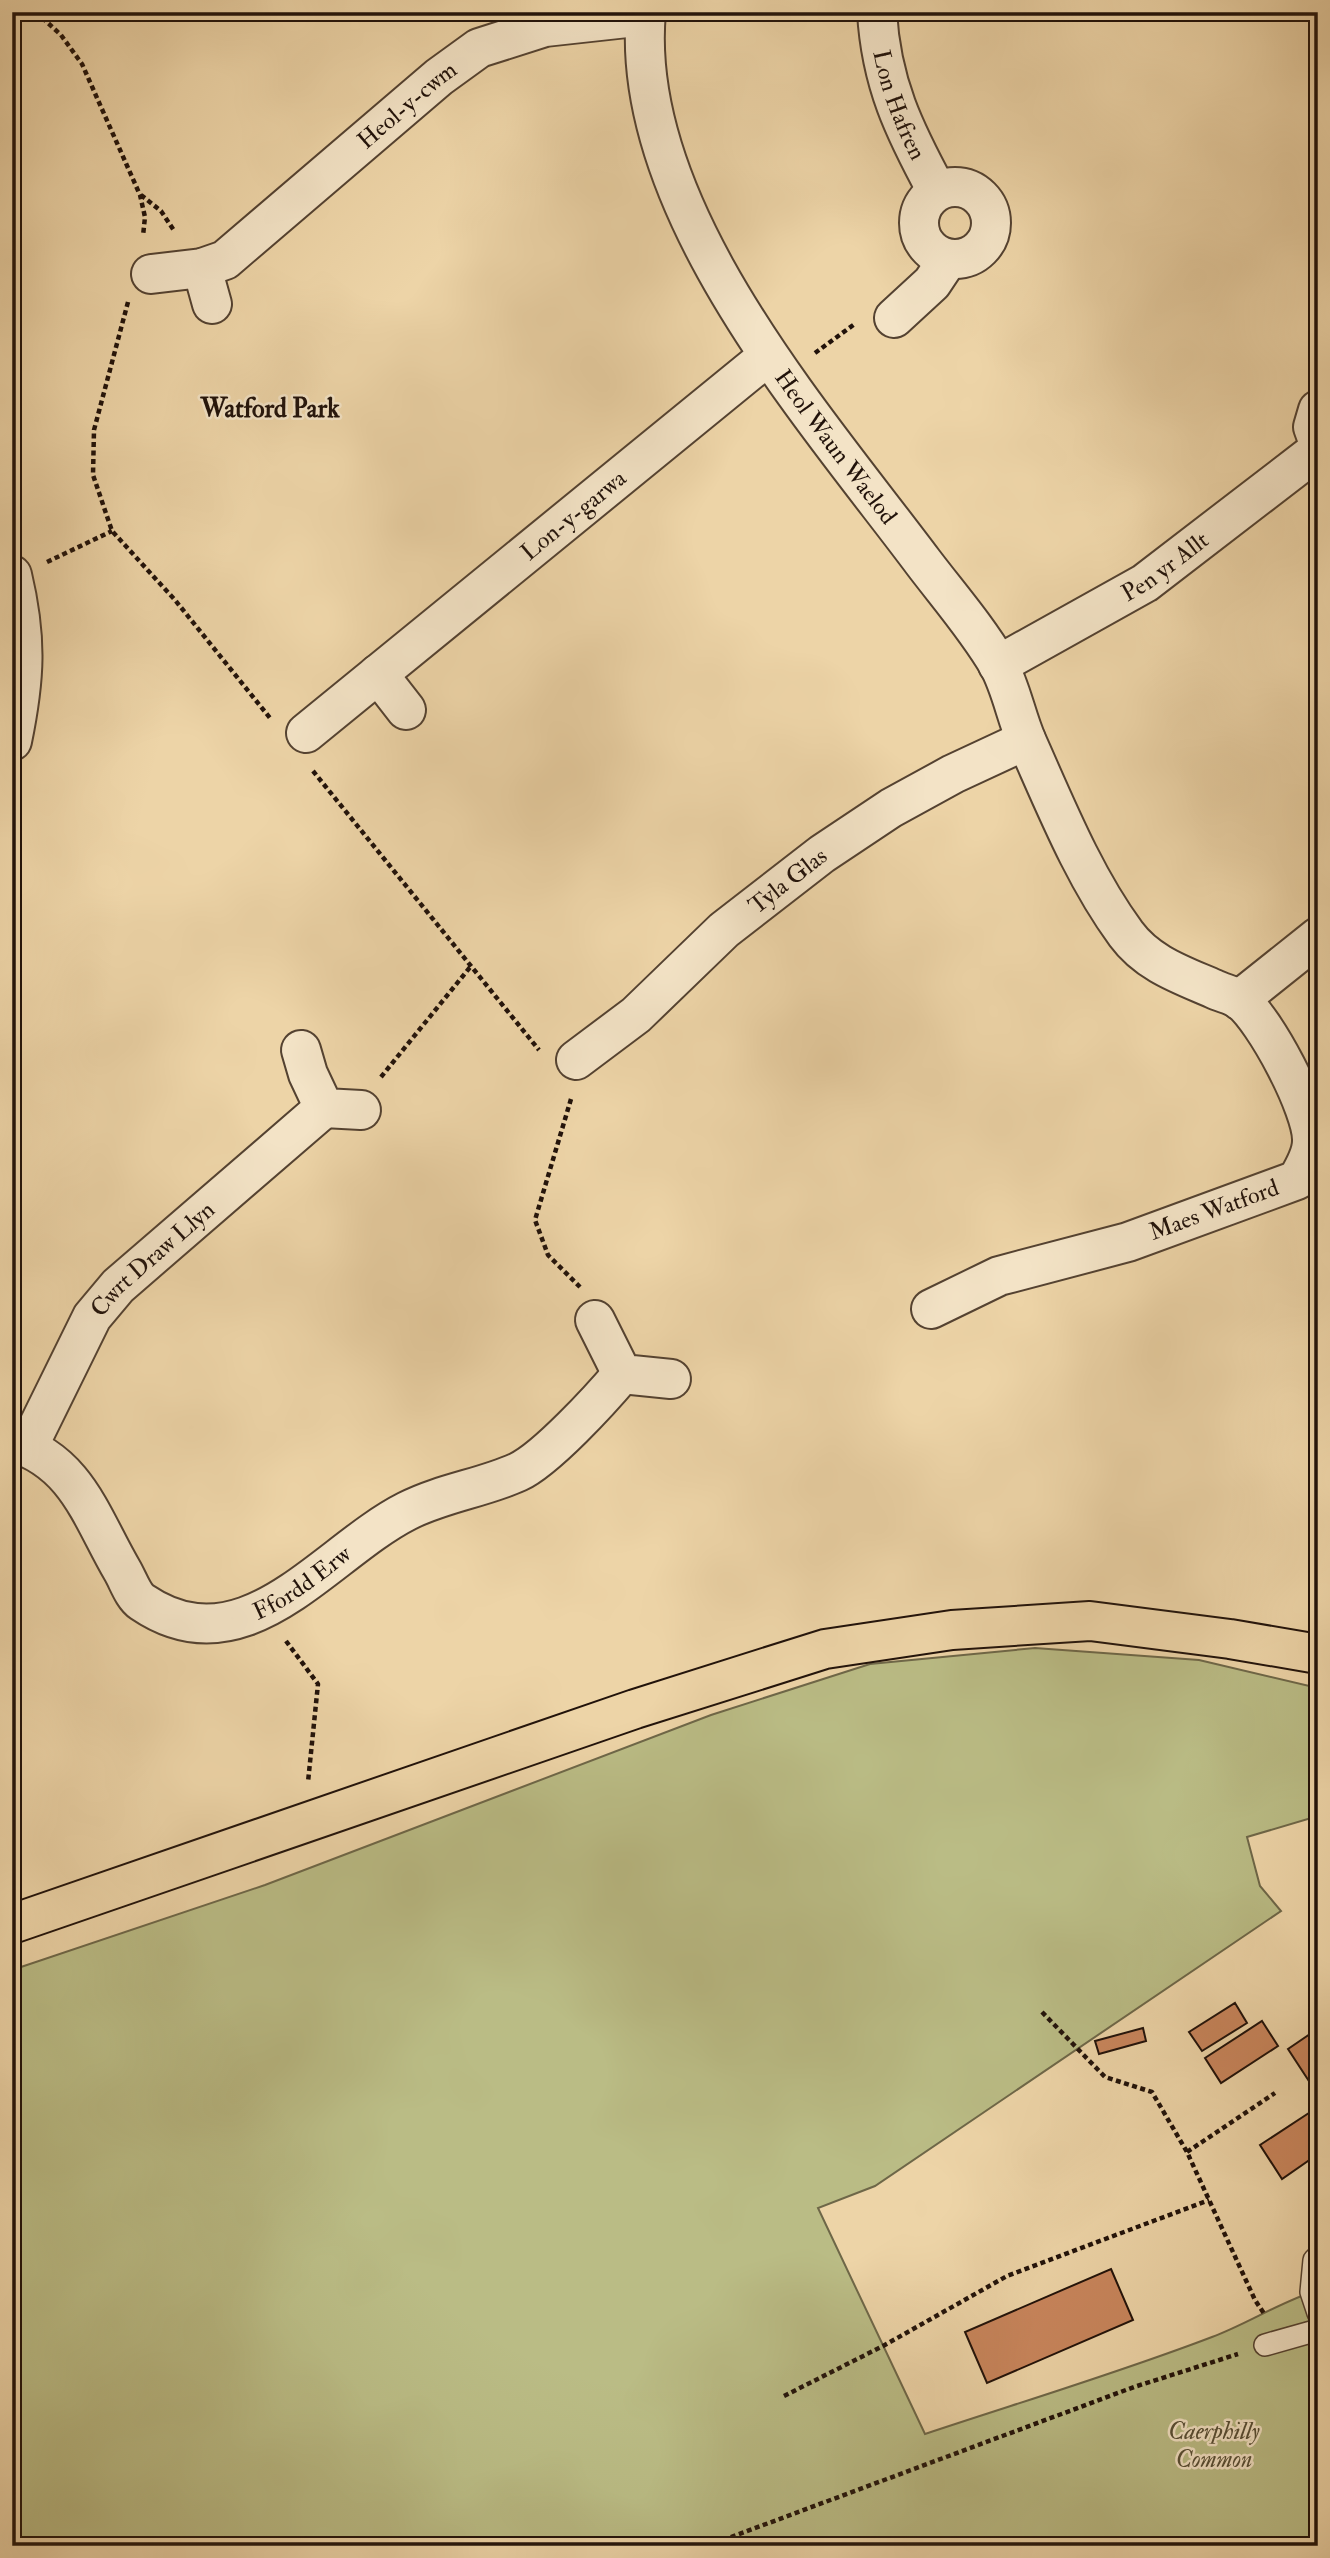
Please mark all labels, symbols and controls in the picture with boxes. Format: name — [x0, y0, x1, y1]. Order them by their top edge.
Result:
street label: Lon Hafren — [866, 47, 934, 165]
street label: Heol-y-cwm — [351, 54, 463, 156]
street label: Heol Waun Waelod — [768, 363, 904, 531]
district label: Watford Park — [199, 393, 340, 425]
street label: Lon-y-garwa — [514, 462, 633, 567]
street label: Pen yr Allt — [1116, 524, 1215, 609]
street label: Tyla Glas — [742, 840, 833, 921]
street label: Maes Watford — [1145, 1172, 1283, 1248]
street label: Cwrt Draw Llyn — [83, 1194, 221, 1323]
street label: Ffordd Erw — [248, 1538, 358, 1627]
park label: Caerphilly Common — [1168, 2416, 1261, 2475]

